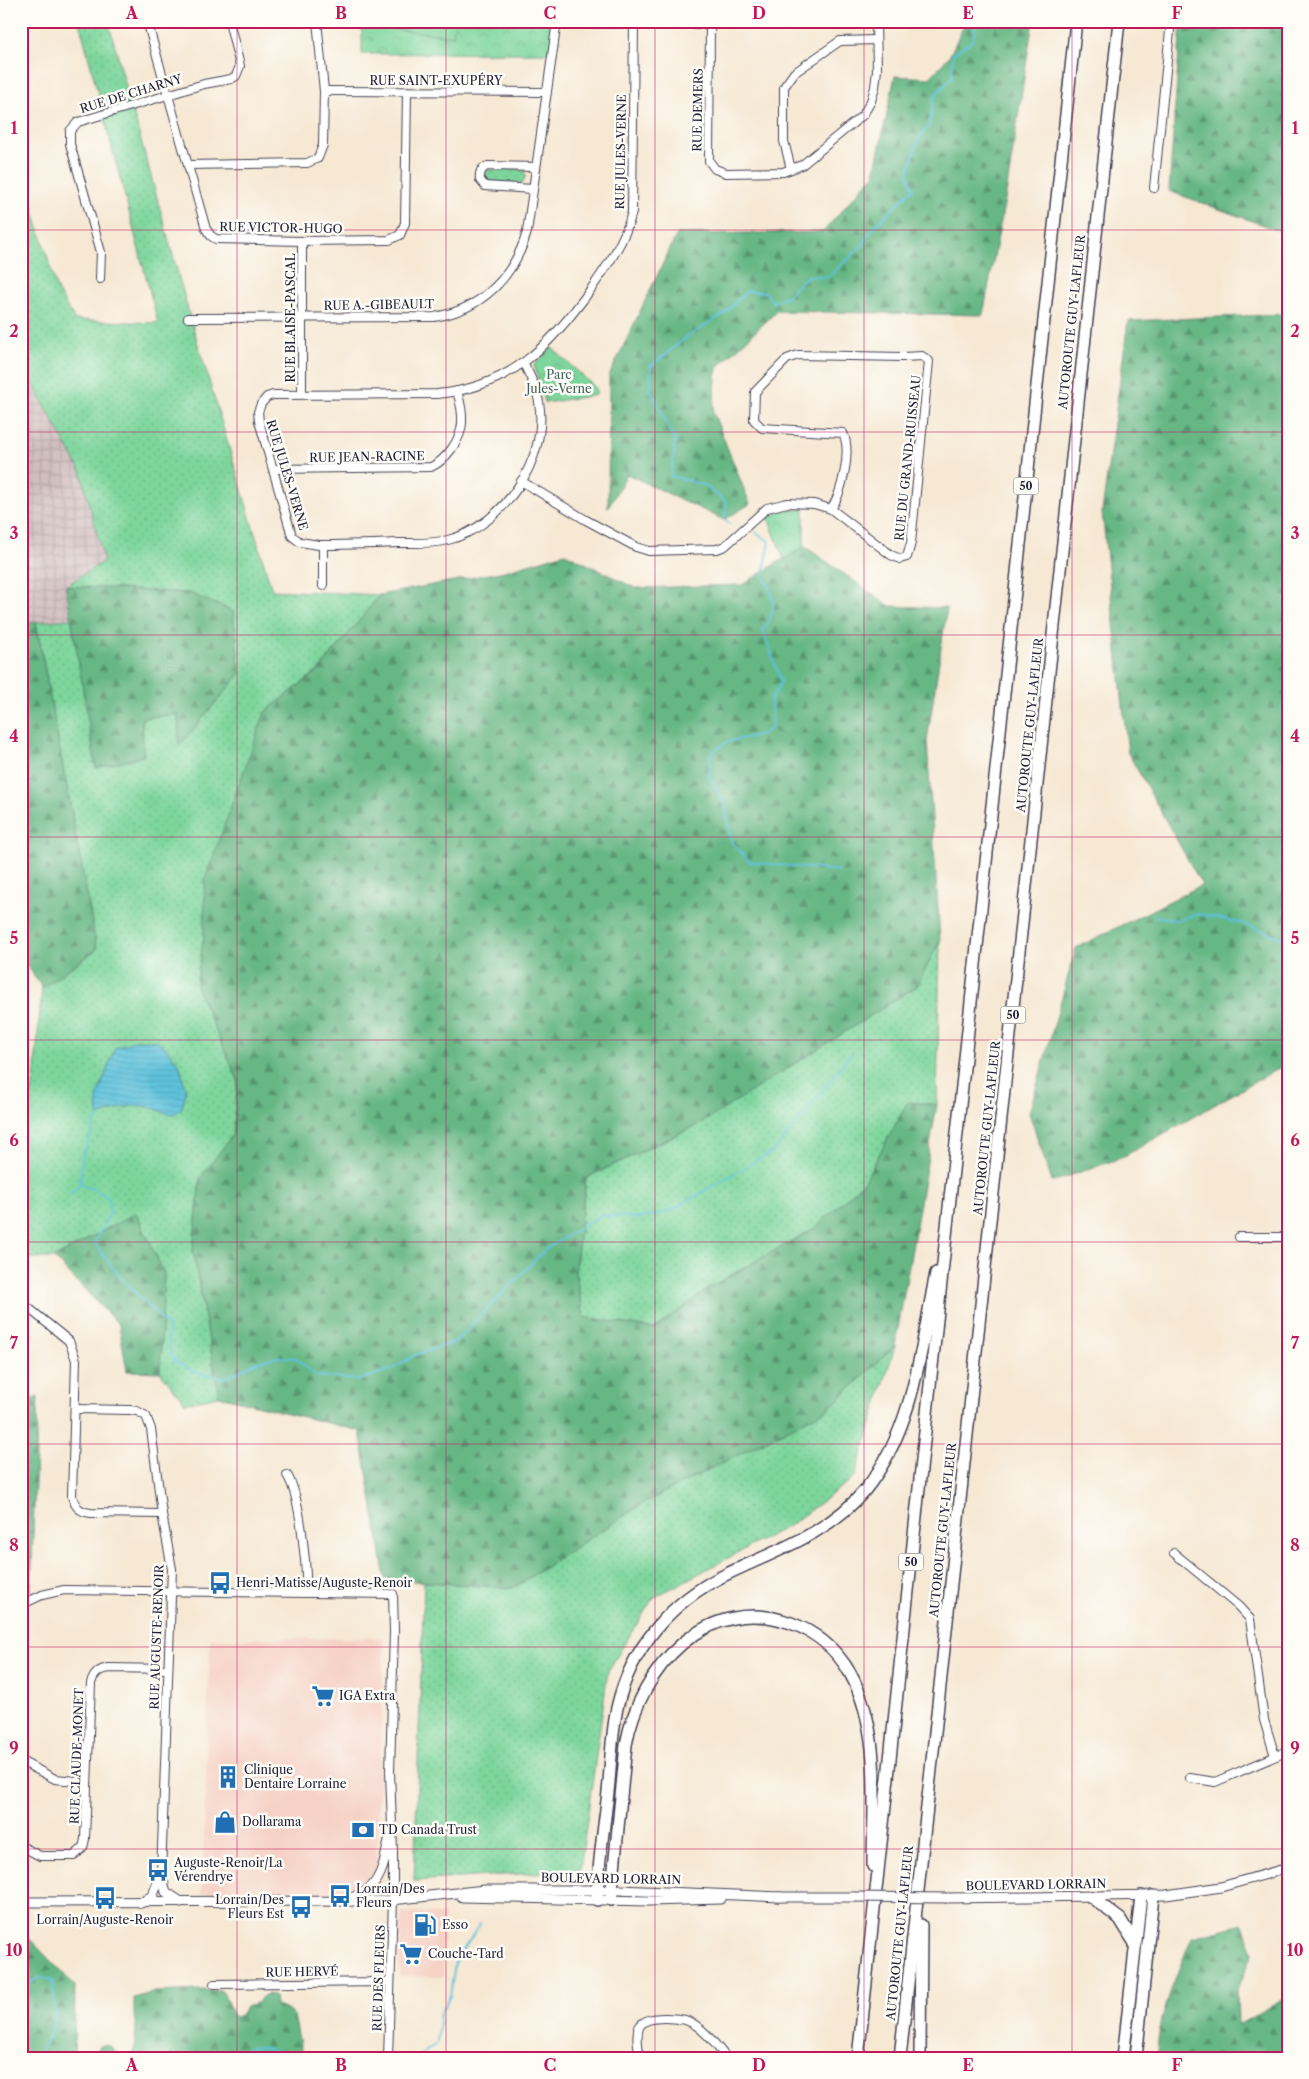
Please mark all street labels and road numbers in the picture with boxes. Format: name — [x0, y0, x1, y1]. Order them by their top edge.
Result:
street label: RUE DEMERS — [689, 68, 706, 152]
street label: RUE DE CHARNY — [78, 71, 184, 116]
street label: RUE SAINT-EXUPÉRY — [369, 72, 503, 88]
street label: RUE JULES-VERNE — [612, 94, 629, 210]
street label: RUE VICTOR-HUGO — [219, 219, 343, 236]
street label: AUTOROUTE GUY-LAFLEUR — [1055, 233, 1088, 411]
street label: RUE BLAISE-PASCAL — [283, 253, 298, 383]
street label: RUE A.-GIBEAULT — [324, 296, 434, 313]
street label: RUE DU GRAND-RUISSEAU — [891, 374, 924, 542]
street label: RUE JULES-VERNE — [263, 418, 311, 532]
street label: RUE JEAN-RACINE — [309, 448, 425, 465]
road number: 50 — [1014, 478, 1038, 494]
street label: AUTOROUTE GUY-LAFLEUR — [1013, 636, 1046, 814]
road number: 50 — [1000, 1006, 1026, 1024]
street label: AUTOROUTE GUY-LAFLEUR — [970, 1039, 1003, 1217]
street label: AUTOROUTE GUY-LAFLEUR — [926, 1441, 959, 1619]
road number: 50 — [898, 1554, 924, 1570]
street label: RUE AUGUSTE-RENOIR — [146, 1563, 167, 1710]
street label: RUE CLAUDE-MONET — [67, 1688, 86, 1824]
street label: AUTOROUTE GUY-LAFLEUR — [883, 1844, 916, 2022]
street label: BOULEVARD LORRAIN — [541, 1870, 681, 1887]
street label: BOULEVARD LORRAIN — [966, 1876, 1106, 1893]
street label: RUE DES FLEURS — [369, 1924, 388, 2032]
street label: RUE HERVÉ — [265, 1962, 339, 1980]

